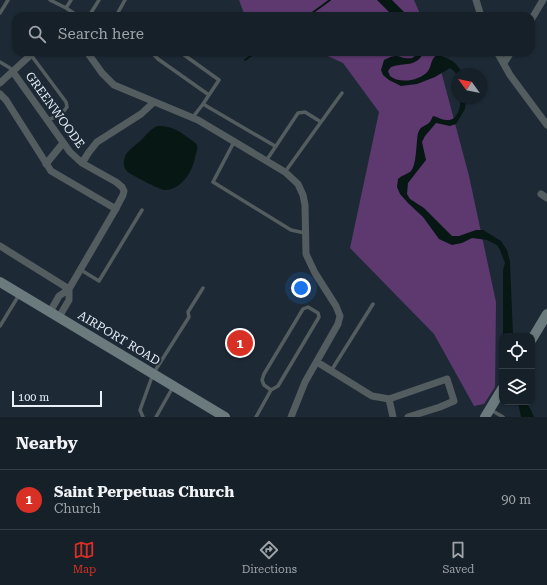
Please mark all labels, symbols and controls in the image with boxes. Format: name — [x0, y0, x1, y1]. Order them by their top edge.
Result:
search box — [12, 12, 535, 56]
icon: search — [26, 23, 48, 45]
text: Search here — [58, 25, 144, 43]
north arrow — [451, 68, 487, 104]
street label: GREENWOODE — [23, 69, 87, 151]
your location — [291, 278, 311, 298]
street label: AIRPORT ROAD — [75, 308, 163, 368]
pin: 1 — [227, 328, 253, 358]
map controls — [499, 333, 535, 405]
button: locate — [499, 333, 535, 369]
button: layers — [499, 369, 535, 405]
scale bar — [12, 389, 102, 408]
text: 100 m — [18, 391, 49, 404]
text: Nearby — [16, 433, 78, 453]
text: Saint Perpetuas Church — [54, 483, 234, 501]
text: 1 — [25, 492, 33, 507]
text: 90 m — [501, 492, 531, 507]
text: Church — [54, 501, 101, 516]
tab: Map — [73, 539, 96, 576]
tab: Directions — [242, 539, 297, 576]
tab: Saved — [442, 539, 474, 576]

